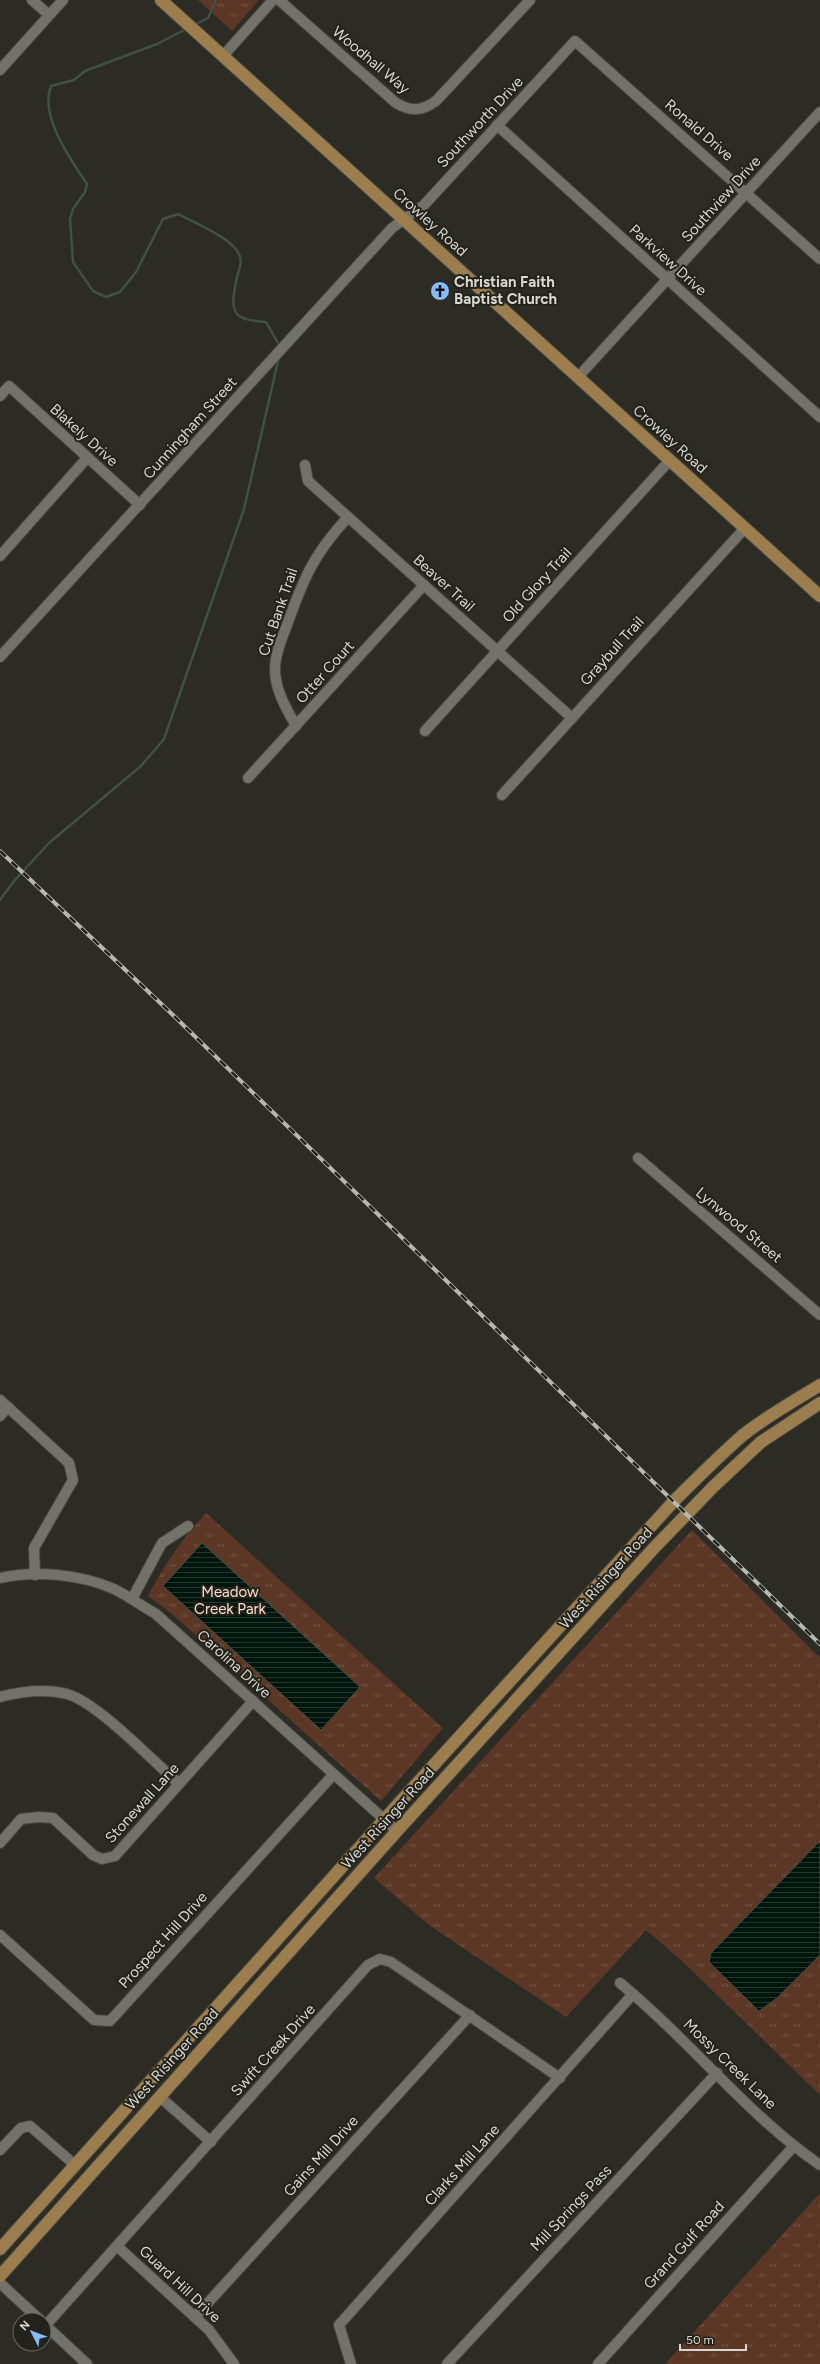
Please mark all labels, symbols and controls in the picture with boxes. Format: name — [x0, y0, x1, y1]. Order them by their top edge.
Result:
street label: Woodhall Way — [329, 22, 413, 98]
street label: Southworth Drive — [433, 73, 527, 171]
street label: Ronald Drive — [661, 95, 737, 165]
street label: Southview Drive — [678, 152, 764, 246]
street label: Crowley Road — [389, 184, 471, 260]
street label: Parkview Drive — [626, 221, 710, 299]
place label: Christian Faith Baptist Church — [454, 273, 557, 308]
church icon: Christian Faith Baptist Church — [429, 280, 451, 302]
street label: Cunningham Street — [139, 373, 241, 483]
street label: Blakely Drive — [46, 400, 122, 470]
street label: Crowley Road — [629, 401, 711, 477]
street label: Old Glory Trail — [499, 544, 575, 626]
street label: Beaver Trail — [410, 551, 478, 615]
street label: Cut Bank Trail — [255, 566, 301, 658]
street label: Graybull Trail — [576, 613, 648, 689]
street label: Otter Court — [292, 637, 358, 707]
street label: Lynwood Street — [692, 1184, 786, 1267]
street label: West Risinger Road — [556, 1524, 656, 1632]
park label: Meadow Creek Park — [194, 1583, 267, 1618]
street label: Carolina Drive — [193, 1626, 275, 1702]
street label: Stonewall Lane — [101, 1759, 183, 1847]
street label: West Risinger Road — [338, 1764, 438, 1872]
street label: Prospect Hill Drive — [115, 1888, 211, 1992]
street label: Swift Creek Drive — [227, 2000, 319, 2100]
street label: West Risinger Road — [122, 2005, 222, 2113]
street label: Mossy Creek Lane — [680, 2015, 780, 2113]
street label: Gains Mill Drive — [280, 2112, 362, 2200]
street label: Clarks Mill Lane — [421, 2121, 503, 2209]
street label: Mill Springs Pass — [527, 2161, 615, 2255]
street label: Grand Gulf Road — [640, 2197, 728, 2293]
street label: Guard Hill Drive — [136, 2242, 224, 2326]
north arrow — [12, 2312, 52, 2352]
text: N — [17, 2318, 33, 2333]
scale bar — [680, 2326, 746, 2352]
text: 50 m — [686, 2333, 714, 2347]

